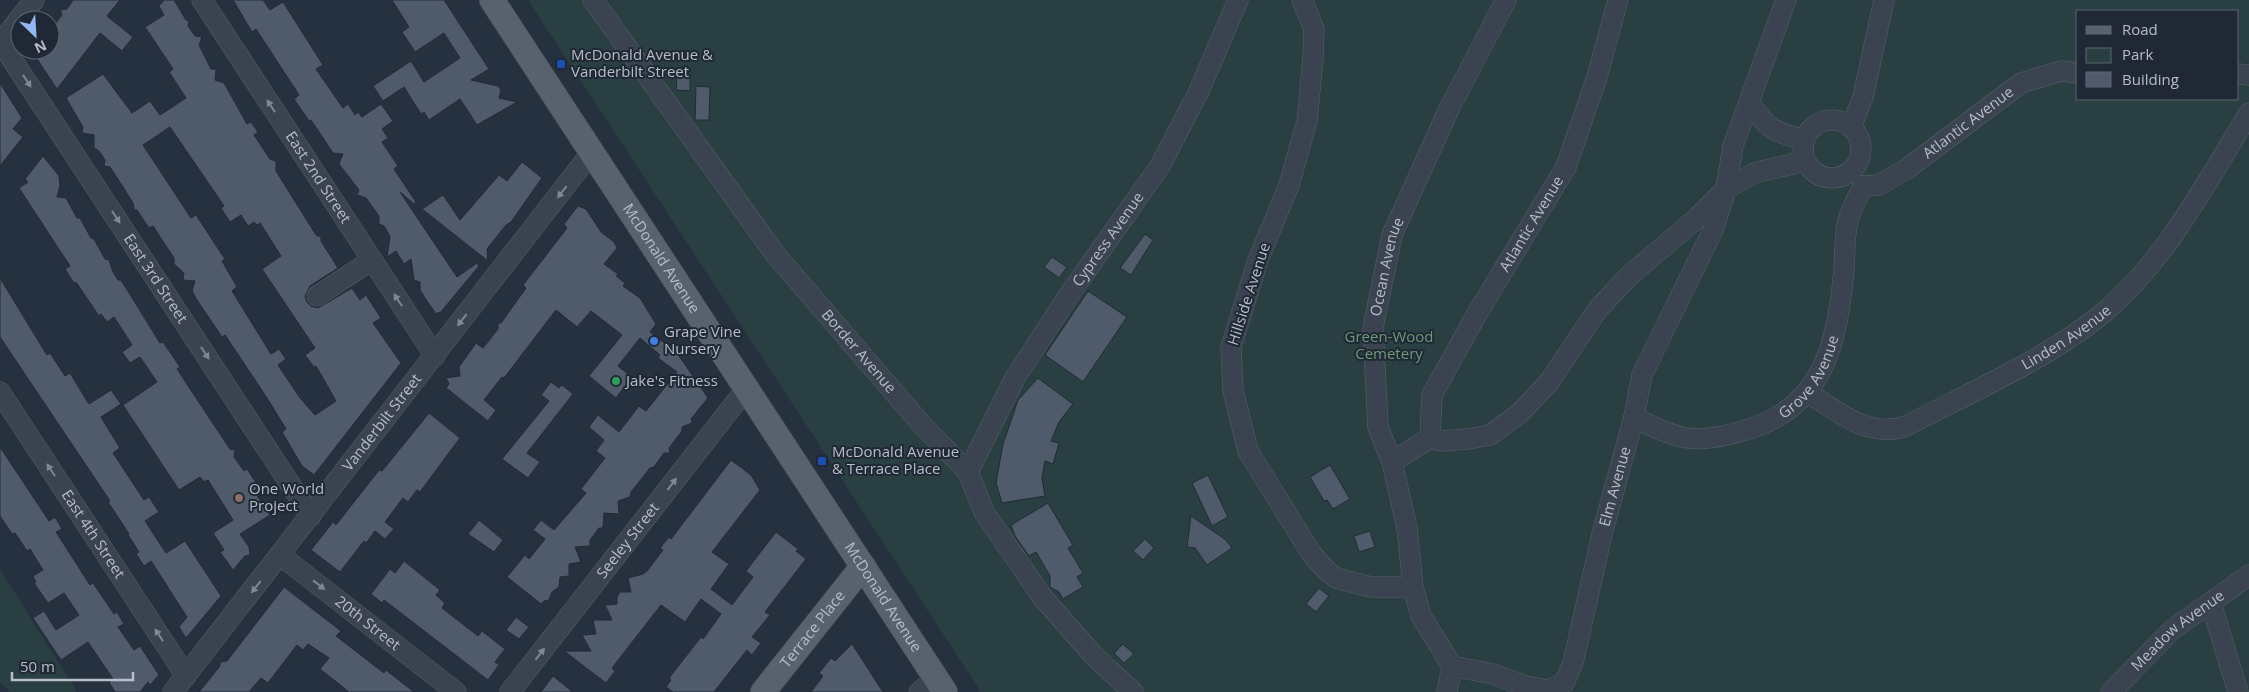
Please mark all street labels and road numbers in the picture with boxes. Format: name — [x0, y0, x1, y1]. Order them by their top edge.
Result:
street label: Atlantic Avenue — [1918, 81, 2017, 163]
street label: East 2nd Street — [282, 127, 356, 227]
street label: Atlantic Avenue — [1494, 172, 1567, 275]
street label: Cypress Avenue — [1067, 188, 1148, 290]
street label: McDonald Avenue — [619, 199, 705, 317]
street label: Ocean Avenue — [1365, 214, 1408, 318]
street label: East 3rd Street — [120, 230, 193, 327]
street label: Hillside Avenue — [1222, 240, 1274, 348]
street label: Linden Avenue — [2018, 300, 2115, 374]
street label: Border Avenue — [818, 305, 901, 397]
street label: Grove Avenue — [1774, 333, 1842, 423]
street label: Vanderbilt Street — [337, 369, 425, 475]
street label: Elm Avenue — [1594, 444, 1634, 529]
street label: East 4th Street — [58, 485, 130, 582]
street label: Seeley Street — [591, 498, 663, 582]
street label: McDonald Avenue — [841, 538, 927, 656]
street label: Meadow Avenue — [2126, 585, 2228, 675]
street label: Terrace Place — [775, 586, 849, 672]
street label: 20th Street — [331, 591, 405, 654]

